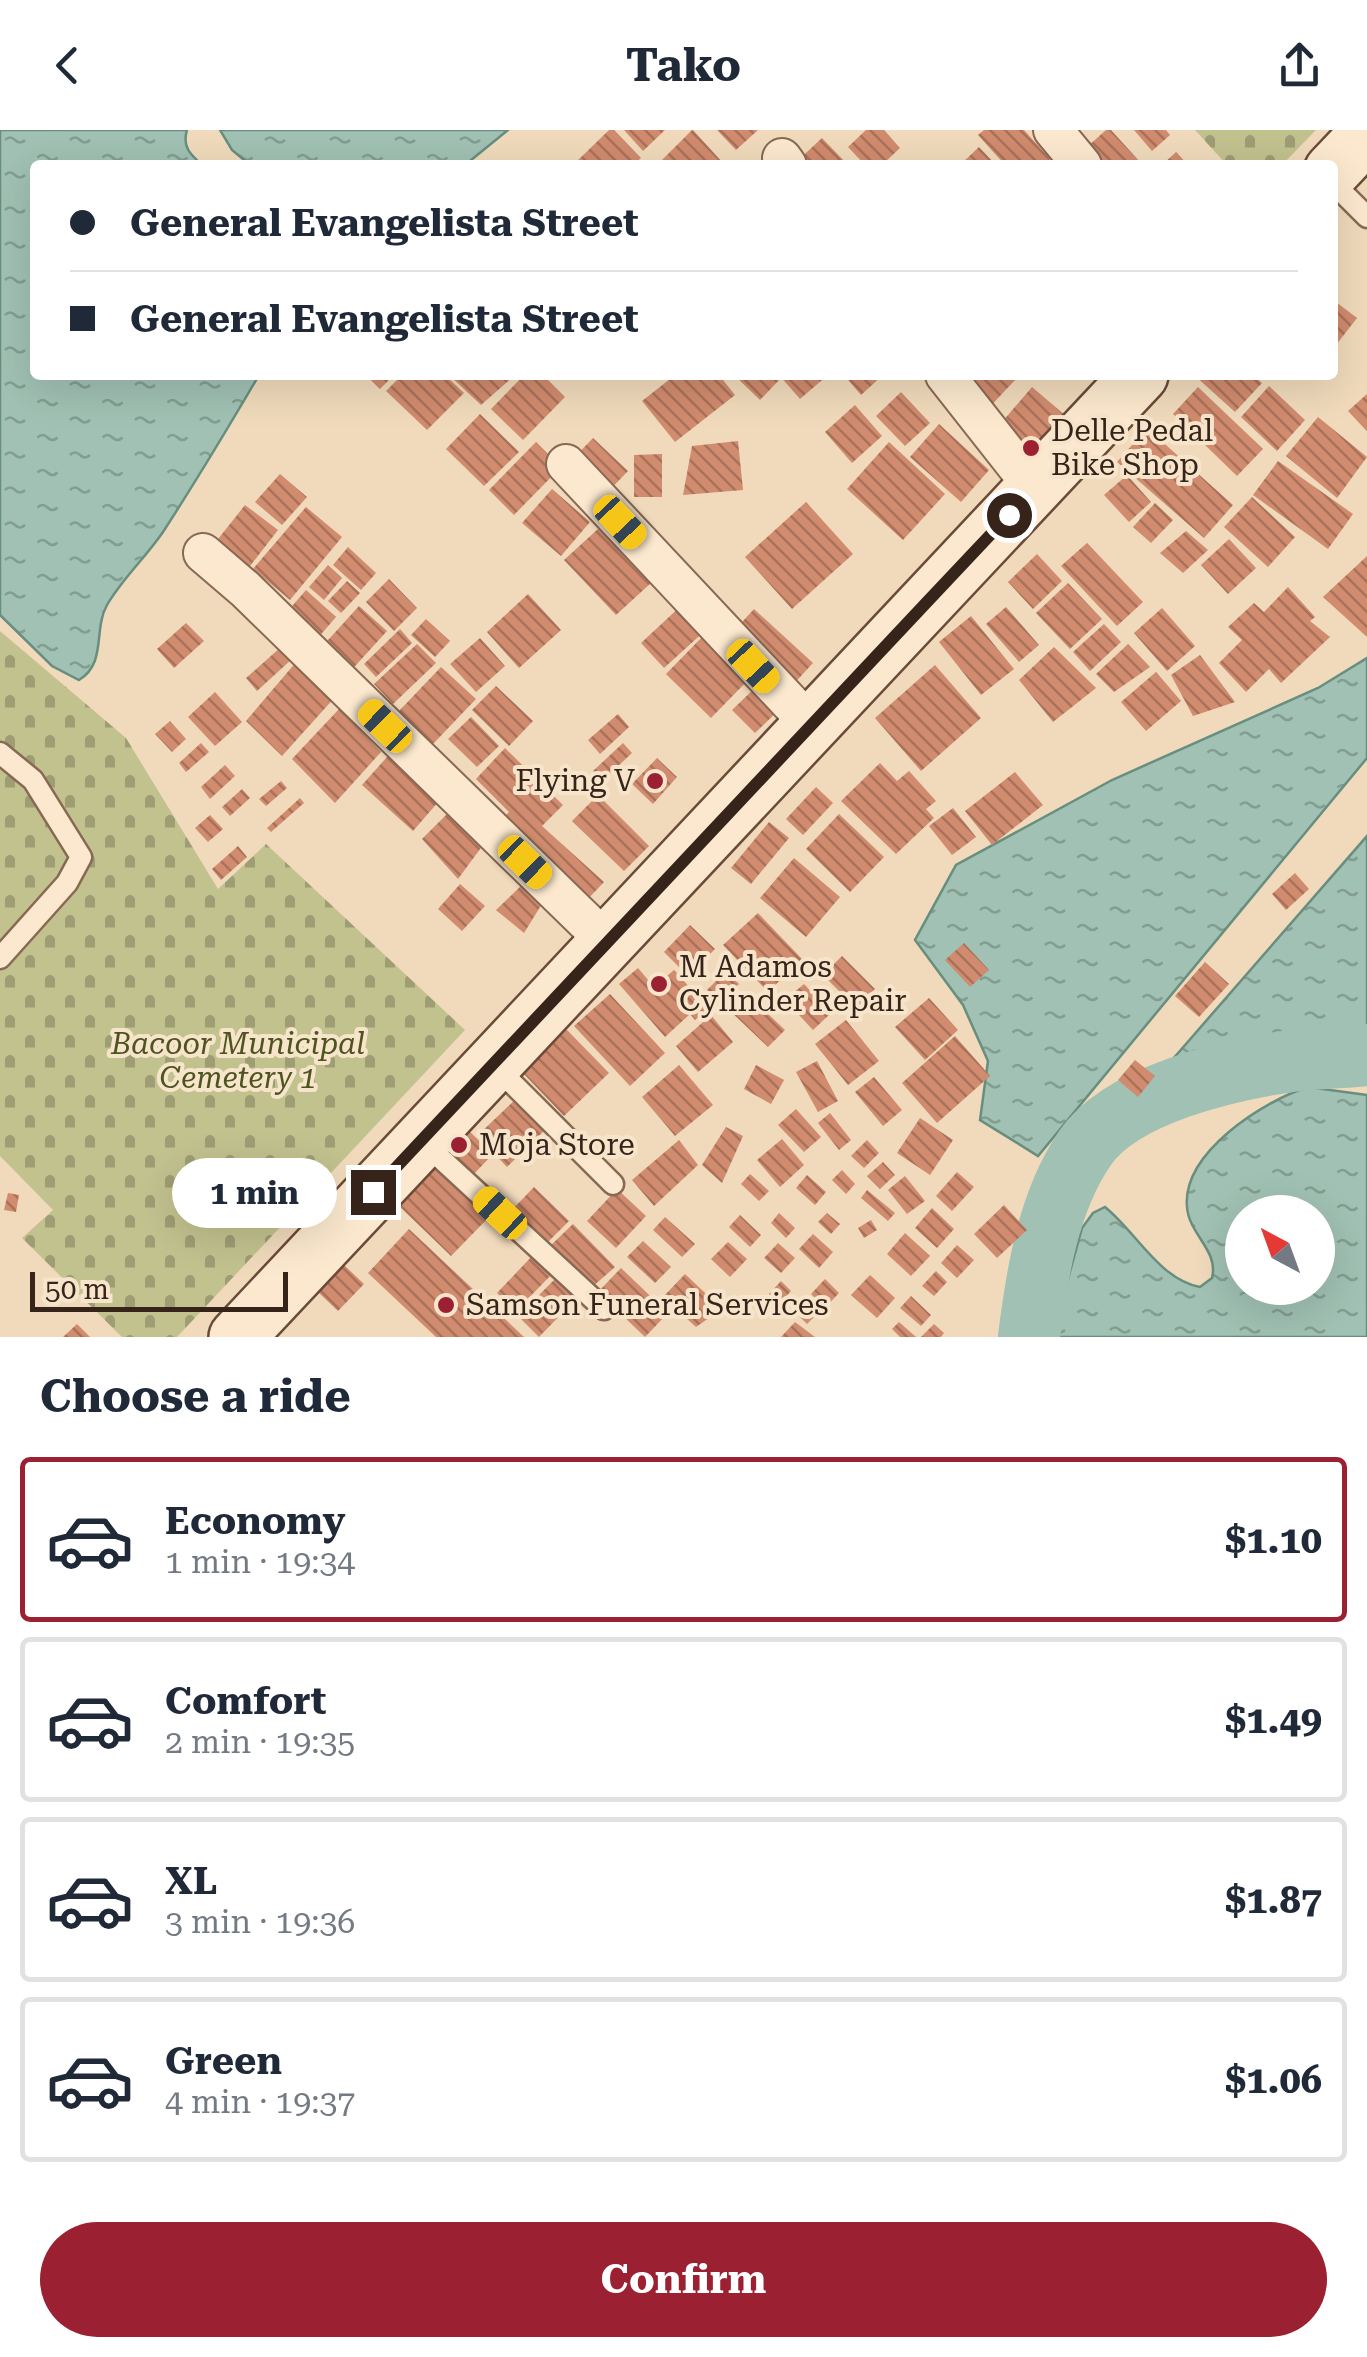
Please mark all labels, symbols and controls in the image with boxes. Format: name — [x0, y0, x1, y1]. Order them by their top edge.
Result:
icon: back — [40, 38, 95, 93]
icon: share — [1272, 38, 1327, 93]
text: Tako — [626, 39, 741, 92]
text: General Evangelista Street — [130, 201, 639, 245]
text: General Evangelista Street — [130, 297, 639, 341]
place label: Delle Pedal Bike Shop — [1051, 413, 1213, 482]
marker: Delle Pedal Bike Shop — [1020, 437, 1042, 459]
car — [589, 490, 651, 554]
route start — [987, 493, 1032, 538]
car — [722, 634, 784, 698]
car — [353, 694, 417, 758]
place label: Flying V — [515, 763, 635, 798]
marker: Flying V — [644, 770, 666, 792]
car — [493, 830, 557, 894]
place label: M Adamos Cylinder Repair — [679, 949, 907, 1018]
marker: M Adamos Cylinder Repair — [648, 973, 670, 995]
park label: Bacoor Municipal Cemetery 1 — [110, 1026, 365, 1095]
place label: Moja Store — [479, 1127, 635, 1162]
marker: Moja Store — [448, 1134, 470, 1156]
callout: 1 min — [173, 1157, 338, 1227]
route end — [351, 1170, 396, 1215]
text: 1 min — [210, 1174, 299, 1212]
car — [468, 1182, 532, 1244]
north arrow — [1225, 1195, 1335, 1305]
map controls — [1225, 1195, 1335, 1305]
scale bar — [30, 1267, 288, 1312]
text: 50 m — [45, 1273, 109, 1306]
place label: Samson Funeral Services — [466, 1287, 829, 1322]
marker: Samson Funeral Services — [435, 1294, 457, 1316]
text: Choose a ride — [40, 1370, 351, 1423]
icon: car — [45, 1495, 135, 1585]
text: Economy — [165, 1499, 345, 1543]
text: $1.10 — [1225, 1518, 1322, 1562]
text: 1 min · 19:34 — [165, 1543, 355, 1581]
icon: car — [45, 1675, 135, 1765]
text: Comfort — [165, 1679, 326, 1723]
text: $1.49 — [1225, 1698, 1322, 1742]
text: 2 min · 19:35 — [165, 1723, 355, 1761]
icon: car — [45, 1855, 135, 1945]
text: XL — [165, 1859, 217, 1903]
text: $1.87 — [1225, 1878, 1322, 1922]
text: 3 min · 19:36 — [165, 1903, 355, 1941]
icon: car — [45, 2035, 135, 2125]
text: Green — [165, 2039, 282, 2083]
text: $1.06 — [1225, 2058, 1322, 2102]
text: 4 min · 19:37 — [165, 2083, 355, 2121]
button: Confirm — [40, 2222, 1327, 2337]

